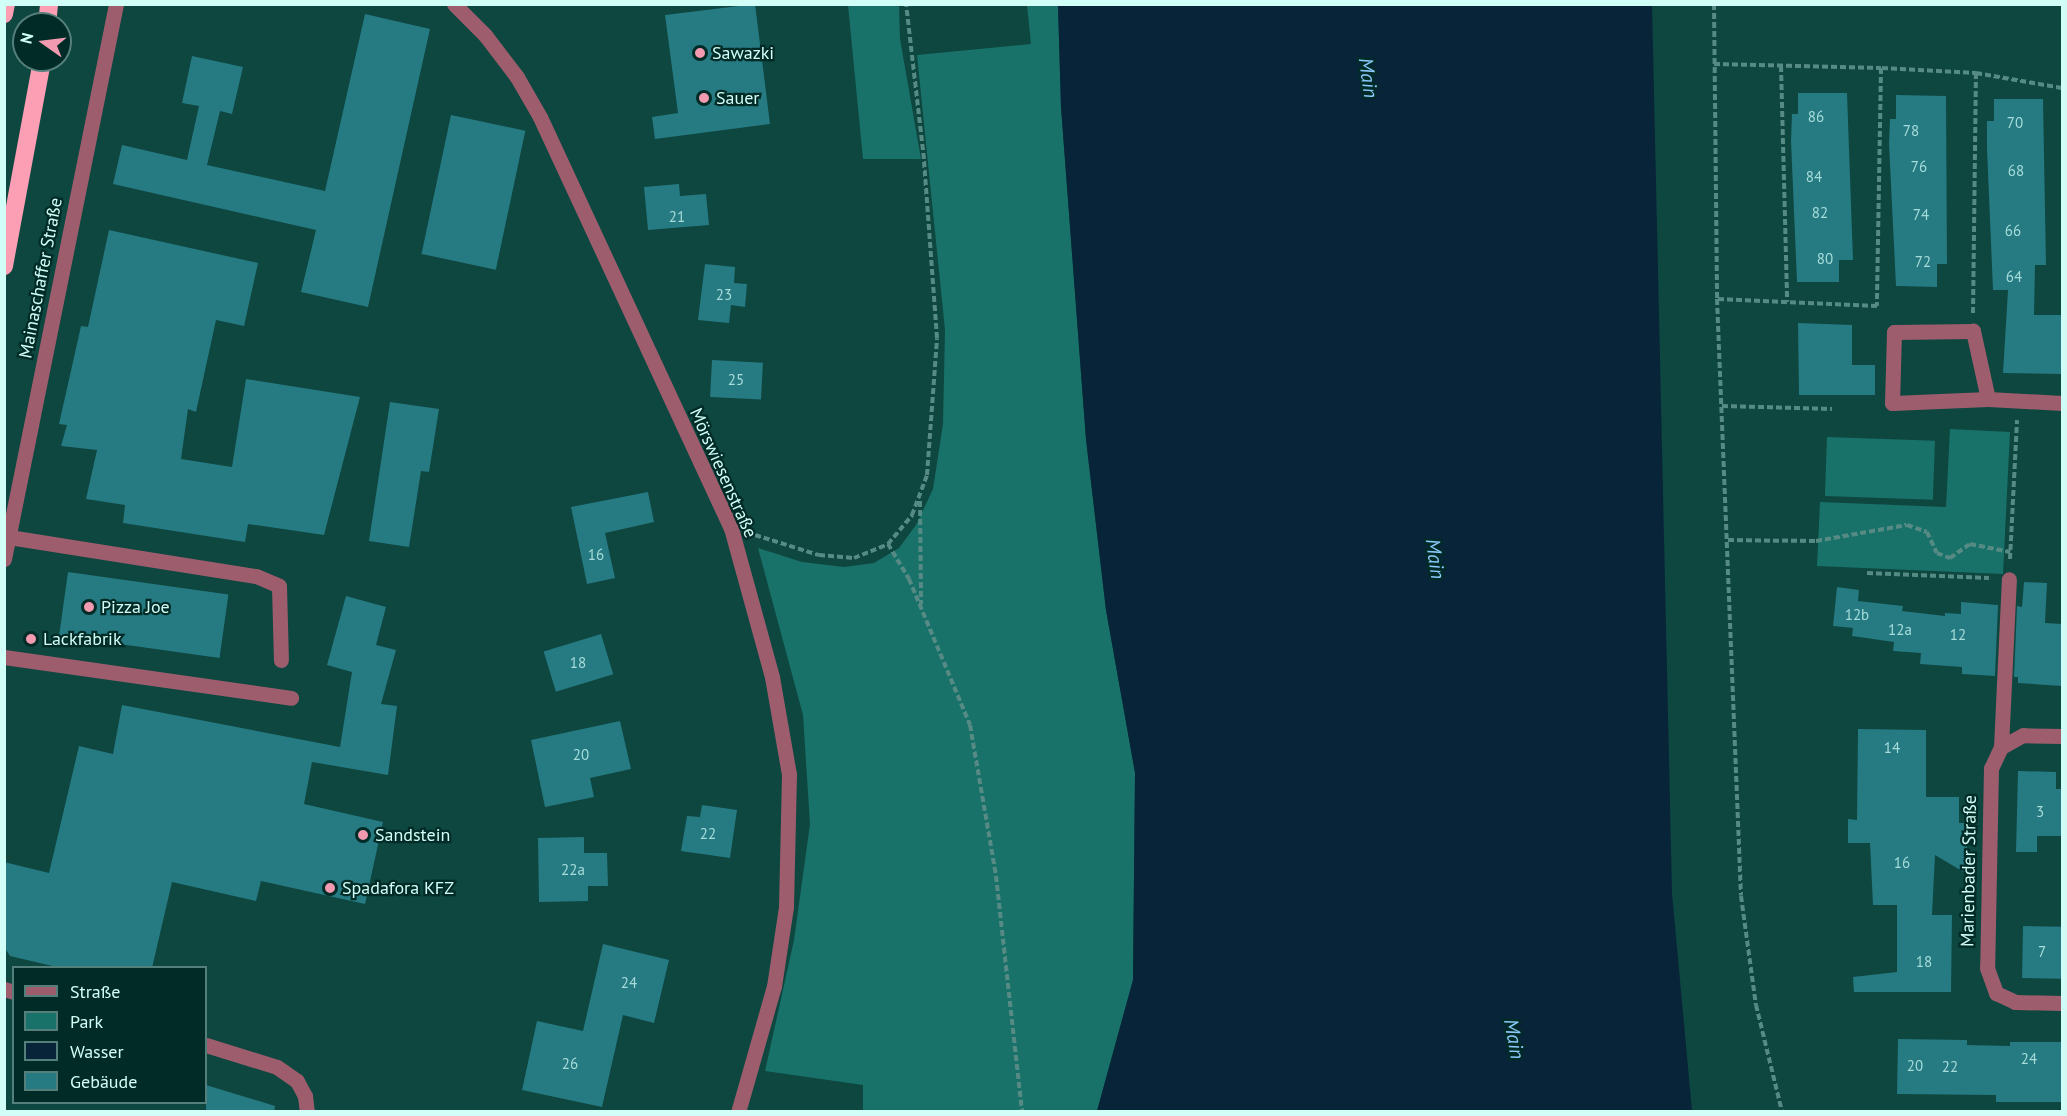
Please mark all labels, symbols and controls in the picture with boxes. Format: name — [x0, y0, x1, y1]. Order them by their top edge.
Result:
north arrow — [12, 12, 72, 72]
text: N — [15, 31, 37, 46]
place label: Sawazki — [712, 42, 774, 64]
marker: Sawazki — [693, 46, 707, 60]
water label: Main — [1353, 56, 1383, 100]
place label: Sauer — [716, 87, 759, 109]
marker: Sauer — [697, 91, 711, 105]
house number: 86 — [1808, 108, 1824, 126]
house number: 70 — [2007, 114, 2023, 132]
house number: 78 — [1903, 122, 1919, 140]
house number: 76 — [1911, 158, 1927, 176]
house number: 68 — [2008, 162, 2024, 180]
house number: 84 — [1806, 168, 1822, 186]
street label: Mainaschaffer Straße — [15, 196, 67, 360]
house number: 82 — [1812, 204, 1828, 222]
house number: 74 — [1913, 206, 1929, 224]
house number: 21 — [669, 208, 685, 226]
house number: 66 — [2005, 222, 2021, 240]
house number: 80 — [1817, 250, 1833, 268]
house number: 72 — [1915, 253, 1931, 271]
house number: 64 — [2006, 268, 2022, 286]
house number: 23 — [716, 286, 732, 304]
house number: 25 — [728, 371, 744, 389]
street label: Mörswiesenstraße — [685, 405, 761, 541]
water label: Main — [1420, 537, 1450, 581]
house number: 16 — [588, 546, 604, 564]
place label: Pizza Joe — [101, 596, 170, 618]
marker: Pizza Joe — [82, 600, 96, 614]
house number: 12b — [1845, 606, 1869, 624]
house number: 12a — [1888, 621, 1912, 639]
house number: 12 — [1950, 626, 1966, 644]
place label: Lackfabrik — [43, 628, 122, 650]
marker: Lackfabrik — [24, 632, 38, 646]
house number: 18 — [570, 654, 586, 672]
house number: 14 — [1884, 739, 1900, 757]
house number: 20 — [573, 746, 589, 764]
street label: Marienbader Straße — [1957, 795, 1981, 947]
house number: 3 — [2036, 803, 2044, 821]
place label: Sandstein — [375, 824, 450, 846]
house number: 22 — [700, 825, 716, 843]
marker: Sandstein — [356, 828, 370, 842]
house number: 16 — [1894, 854, 1910, 872]
house number: 22a — [561, 861, 585, 879]
place label: Spadafora KFZ — [342, 877, 454, 899]
marker: Spadafora KFZ — [323, 881, 337, 895]
house number: 7 — [2038, 943, 2046, 961]
house number: 18 — [1916, 953, 1932, 971]
legend — [12, 966, 207, 1104]
house number: 24 — [621, 974, 637, 992]
text: Straße — [70, 980, 121, 1003]
text: Park — [70, 1010, 103, 1033]
water label: Main — [1499, 1017, 1529, 1061]
text: Wasser — [70, 1040, 124, 1063]
house number: 24 — [2021, 1050, 2037, 1068]
house number: 26 — [562, 1055, 578, 1073]
house number: 20 — [1907, 1057, 1923, 1075]
house number: 22 — [1942, 1058, 1958, 1076]
text: Gebäude — [70, 1070, 137, 1093]

